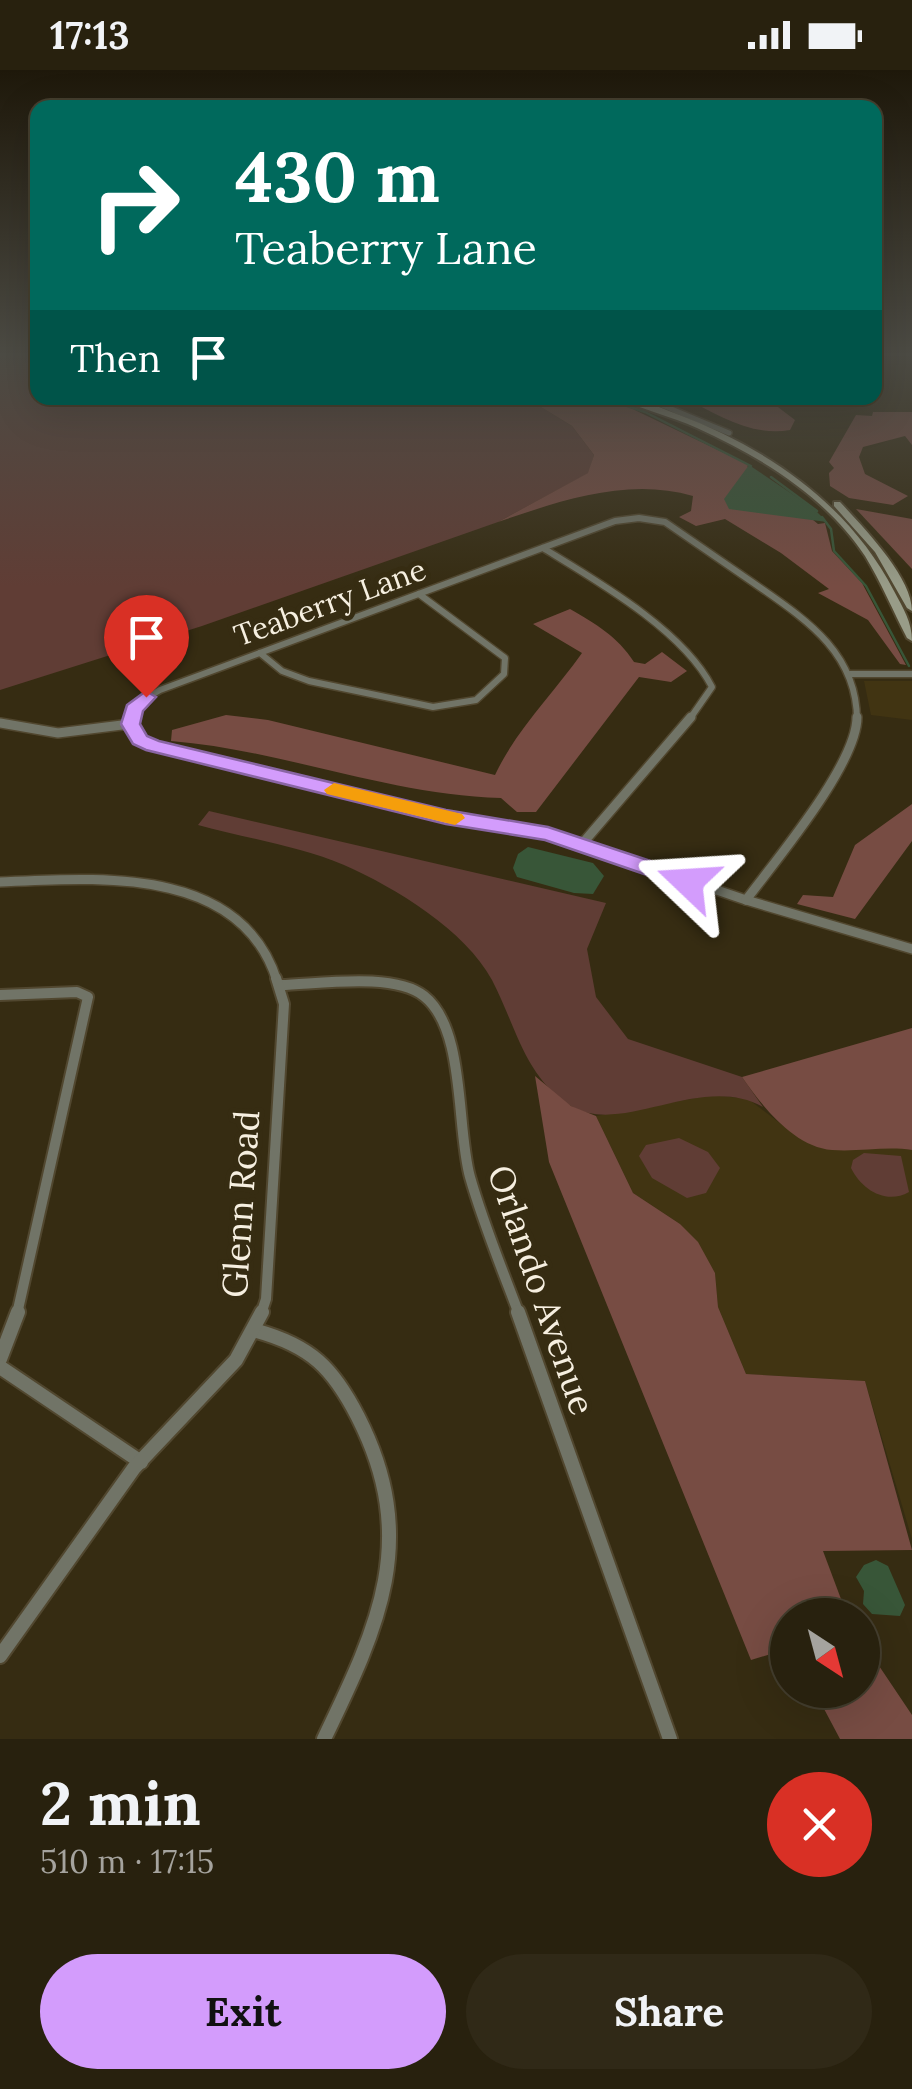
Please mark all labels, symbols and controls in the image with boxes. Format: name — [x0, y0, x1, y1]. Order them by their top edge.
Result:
text: 17:13 — [50, 11, 129, 59]
text: 430 m — [235, 132, 440, 221]
icon: right — [70, 140, 200, 270]
text: Teaberry Lane — [235, 219, 537, 276]
icon: arrive — [181, 330, 236, 385]
text: Then — [70, 334, 161, 382]
street label: Teaberry Lane — [229, 550, 431, 655]
pin — [104, 595, 189, 698]
icon: arrive — [119, 610, 174, 665]
position arrow — [636, 830, 740, 934]
street label: Glenn Road — [211, 1109, 270, 1299]
street label: Orlando Avenue — [478, 1159, 605, 1421]
north arrow — [770, 1598, 880, 1708]
map controls — [770, 1598, 880, 1708]
text: 2 min — [40, 1765, 201, 1841]
button: close — [767, 1772, 872, 1877]
text: 510 m · 17:15 — [40, 1841, 214, 1882]
button: Exit — [40, 1954, 446, 2069]
button: Share — [466, 1954, 872, 2069]

